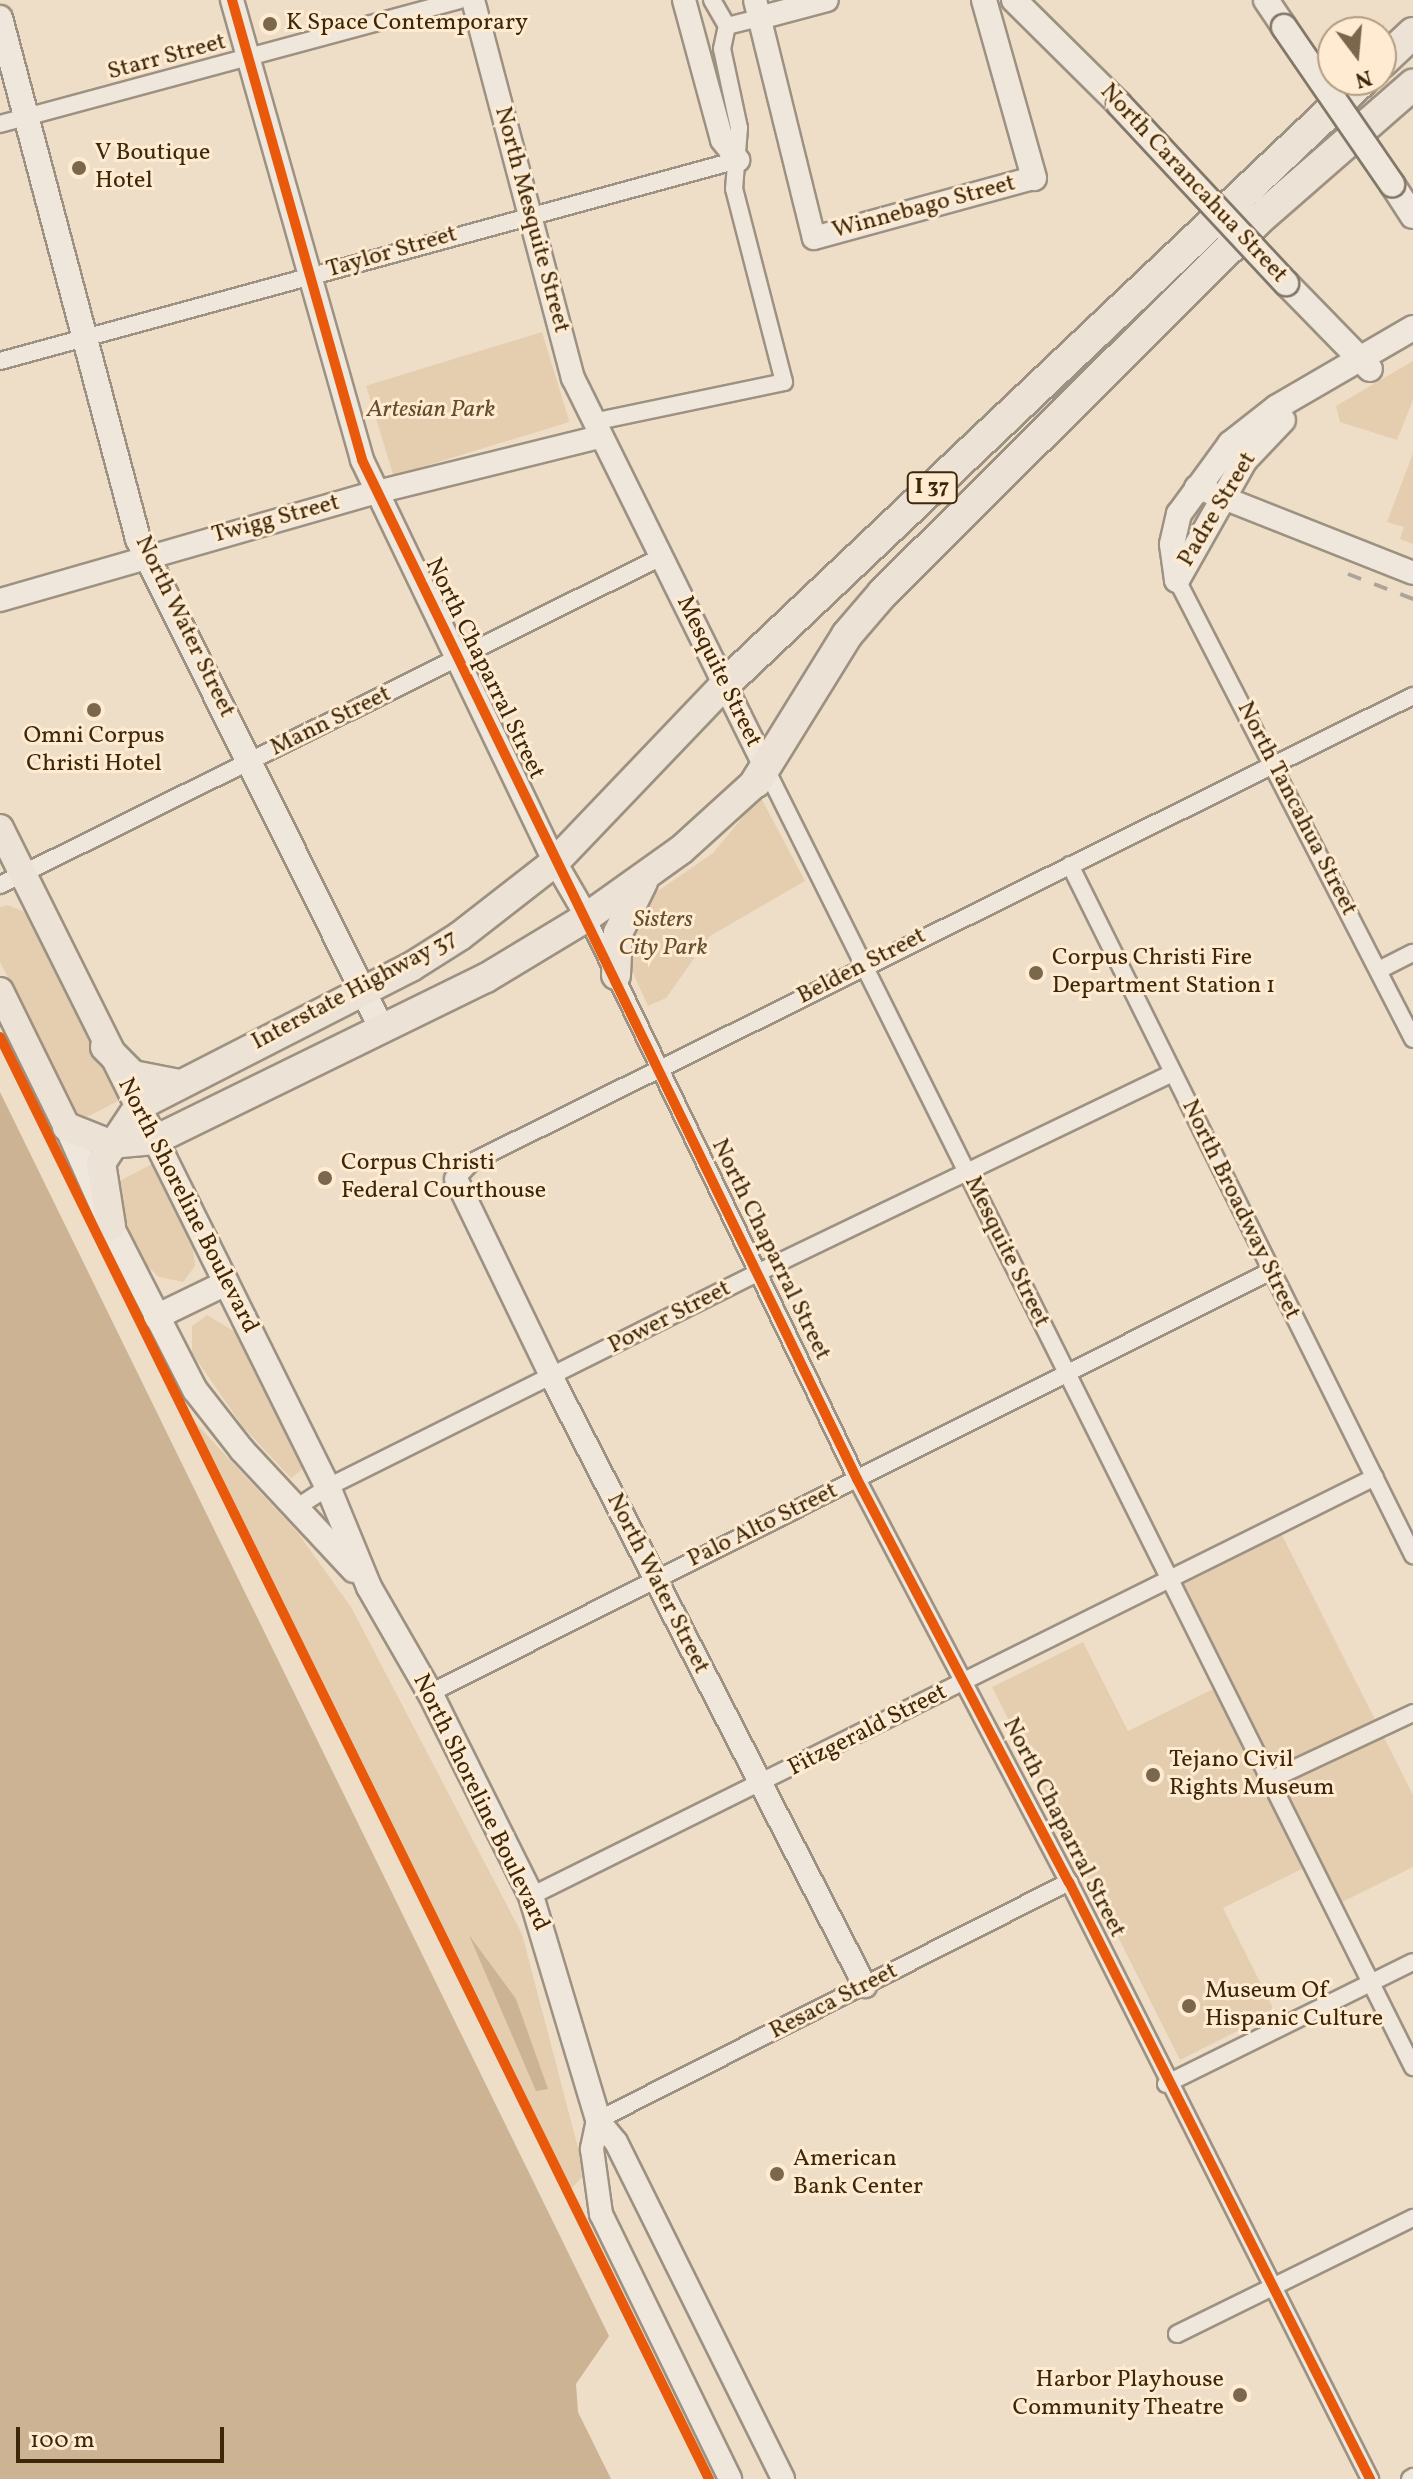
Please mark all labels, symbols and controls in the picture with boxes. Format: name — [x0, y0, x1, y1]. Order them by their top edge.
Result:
place label: K Space Contemporary — [286, 10, 528, 38]
marker: K Space Contemporary — [261, 15, 279, 33]
north arrow — [1317, 16, 1397, 96]
street label: Starr Street — [105, 28, 229, 88]
text: N — [1351, 61, 1375, 95]
street label: North Carancahua Street — [1093, 78, 1293, 290]
street label: North Mesquite Street — [487, 104, 575, 336]
place label: V Boutique Hotel — [95, 140, 211, 196]
marker: V Boutique Hotel — [70, 159, 88, 177]
street label: Winnebago Street — [829, 170, 1019, 246]
street label: Taylor Street — [323, 221, 461, 285]
park label: Artesian Park — [367, 397, 495, 425]
street label: Padre Street — [1173, 447, 1263, 573]
road number: I 37 — [906, 470, 958, 506]
street label: Twigg Street — [209, 489, 343, 551]
street label: North Water Street — [127, 531, 241, 723]
street label: North Chaparral Street — [418, 554, 550, 784]
street label: Mesquite Street — [669, 592, 767, 752]
street label: Mann Street — [266, 680, 396, 764]
street label: North Tancahua Street — [1229, 697, 1363, 921]
marker: Omni Corpus Christi Hotel — [85, 701, 103, 719]
place label: Omni Corpus Christi Hotel — [23, 723, 165, 779]
park label: Sisters City Park — [618, 907, 708, 963]
street label: Belden Street — [793, 922, 931, 1012]
street label: Interstate Highway 37 — [247, 924, 463, 1058]
place label: Corpus Christi Fire Department Station 1 — [1052, 945, 1275, 1001]
marker: Corpus Christi Fire Department Station 1 — [1027, 964, 1045, 982]
street label: North Shoreline Boulevard — [110, 1074, 264, 1338]
street label: North Broadway Street — [1174, 1095, 1306, 1325]
street label: North Chaparral Street — [704, 1135, 836, 1365]
place label: Corpus Christi Federal Courthouse — [341, 1150, 546, 1206]
marker: Corpus Christi Federal Courthouse — [316, 1169, 334, 1187]
street label: Mesquite Street — [957, 1172, 1055, 1332]
street label: Power Street — [604, 1275, 736, 1361]
street label: Palo Alto Street — [683, 1477, 843, 1575]
street label: North Water Street — [599, 1489, 715, 1679]
street label: North Shoreline Boulevard — [405, 1670, 555, 1936]
street label: Fitzgerald Street — [784, 1679, 952, 1783]
street label: North Chaparral Street — [995, 1713, 1131, 1943]
place label: Tejano Civil Rights Museum — [1169, 1747, 1335, 1803]
marker: Tejano Civil Rights Museum — [1144, 1766, 1162, 1784]
street label: Resaca Street — [765, 1957, 903, 2047]
place label: Museum Of Hispanic Culture — [1205, 1978, 1383, 2034]
marker: Museum Of Hispanic Culture — [1180, 1997, 1198, 2015]
place label: American Bank Center — [793, 2146, 923, 2202]
marker: American Bank Center — [768, 2165, 786, 2183]
place label: Harbor Playhouse Community Theatre — [1011, 2367, 1224, 2423]
marker: Harbor Playhouse Community Theatre — [1231, 2386, 1249, 2404]
scale bar — [20, 2411, 228, 2461]
text: 100 m — [30, 2424, 95, 2458]

